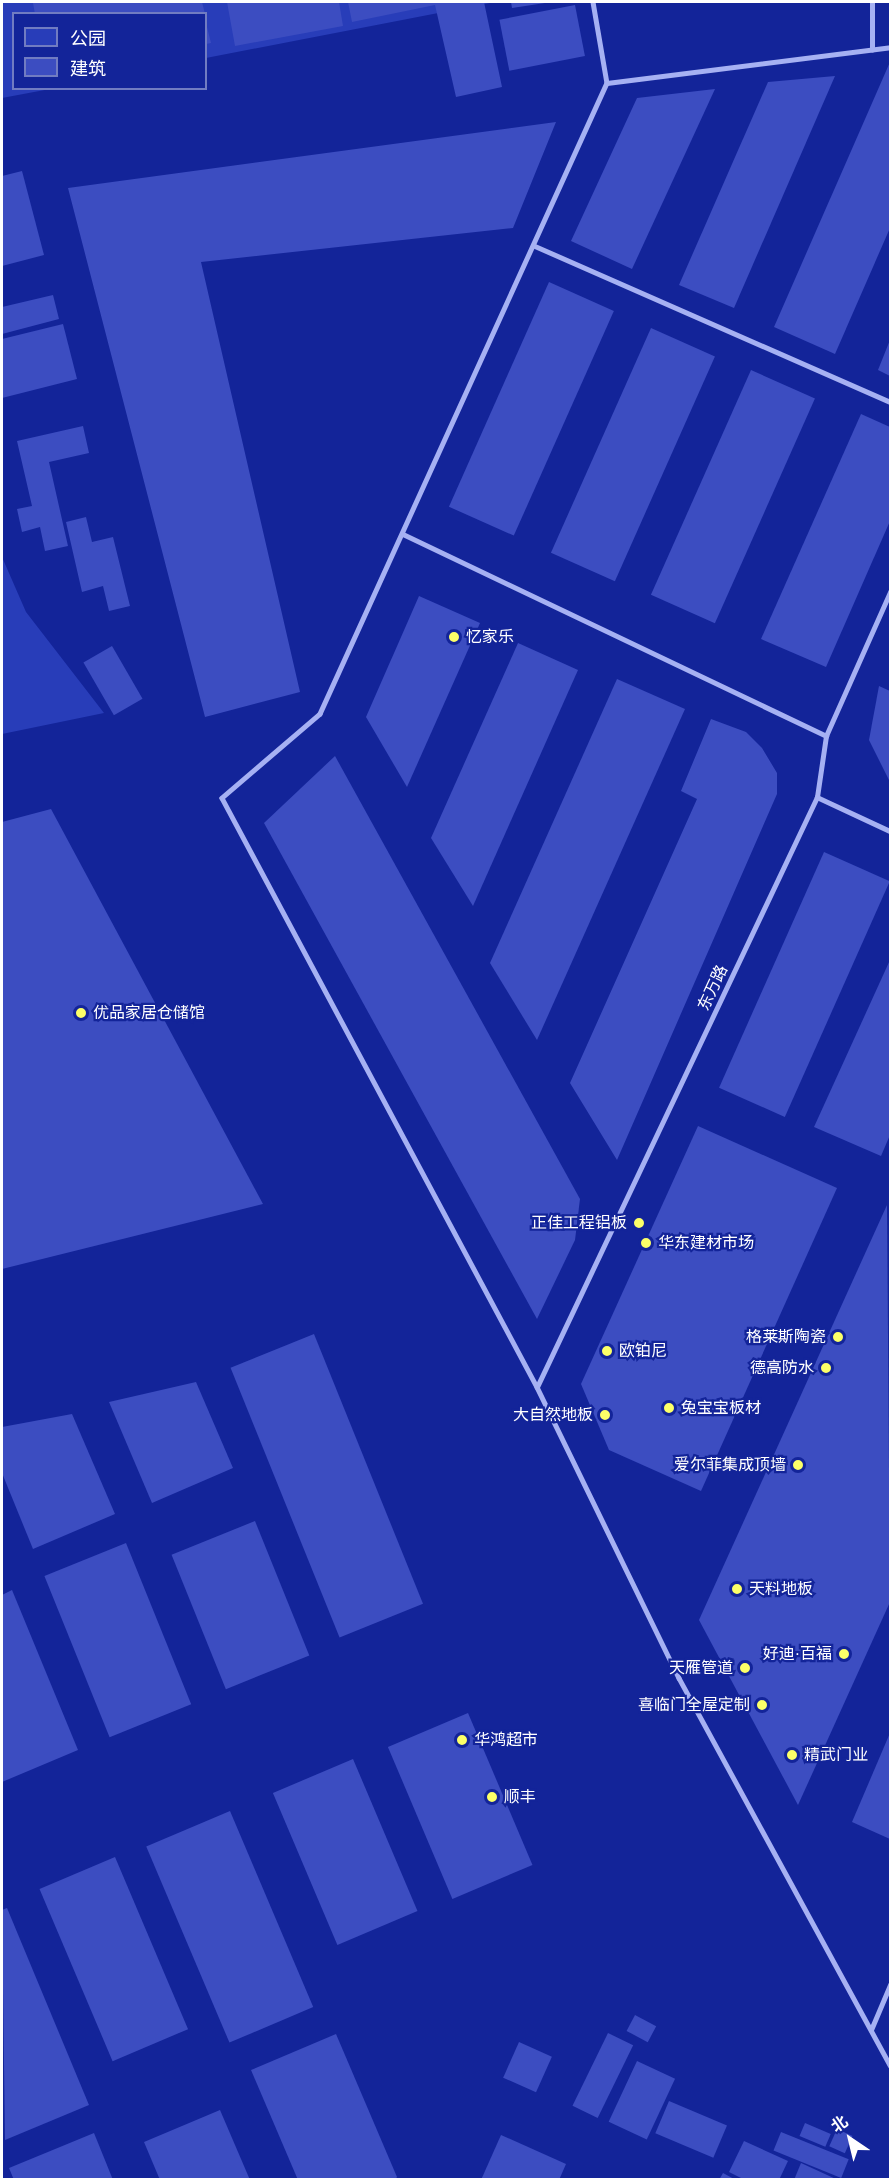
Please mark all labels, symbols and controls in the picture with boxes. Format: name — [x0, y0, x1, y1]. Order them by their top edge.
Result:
legend — [12, 12, 207, 90]
text: 公园 — [70, 29, 106, 49]
text: 建筑 — [70, 59, 106, 79]
place label: 忆家乐 — [466, 627, 514, 647]
marker: 忆家乐 — [447, 630, 461, 644]
street label: 东万路 — [694, 962, 732, 1014]
place label: 优品家居仓储馆 — [93, 1003, 205, 1023]
marker: 优品家居仓储馆 — [74, 1006, 88, 1020]
place label: 正佳工程铝板 — [531, 1213, 627, 1233]
marker: 正佳工程铝板 — [632, 1216, 646, 1230]
place label: 华东建材市场 — [658, 1233, 754, 1253]
marker: 华东建材市场 — [639, 1236, 653, 1250]
place label: 格莱斯陶瓷 — [746, 1327, 826, 1347]
marker: 格莱斯陶瓷 — [831, 1330, 845, 1344]
place label: 欧铂尼 — [619, 1341, 667, 1361]
marker: 欧铂尼 — [600, 1344, 614, 1358]
place label: 德高防水 — [750, 1358, 814, 1378]
marker: 德高防水 — [819, 1361, 833, 1375]
place label: 兔宝宝板材 — [681, 1398, 761, 1418]
marker: 兔宝宝板材 — [662, 1401, 676, 1415]
place label: 大自然地板 — [513, 1405, 593, 1425]
marker: 大自然地板 — [598, 1408, 612, 1422]
place label: 爱尔菲集成顶墙 — [674, 1455, 786, 1475]
marker: 爱尔菲集成顶墙 — [791, 1458, 805, 1472]
place label: 天料地板 — [749, 1579, 813, 1599]
marker: 天料地板 — [730, 1582, 744, 1596]
place label: 好迪·百福 — [763, 1644, 832, 1664]
marker: 好迪·百福 — [837, 1647, 851, 1661]
place label: 天雁管道 — [669, 1658, 733, 1678]
marker: 天雁管道 — [738, 1661, 752, 1675]
place label: 喜临门全屋定制 — [638, 1695, 750, 1715]
marker: 喜临门全屋定制 — [755, 1698, 769, 1712]
place label: 华鸿超市 — [474, 1730, 538, 1750]
marker: 华鸿超市 — [455, 1733, 469, 1747]
place label: 精武门业 — [804, 1745, 868, 1765]
marker: 精武门业 — [785, 1748, 799, 1762]
place label: 顺丰 — [504, 1787, 536, 1807]
marker: 顺丰 — [485, 1790, 499, 1804]
north arrow — [820, 2109, 880, 2169]
text: 北 — [828, 2112, 851, 2135]

